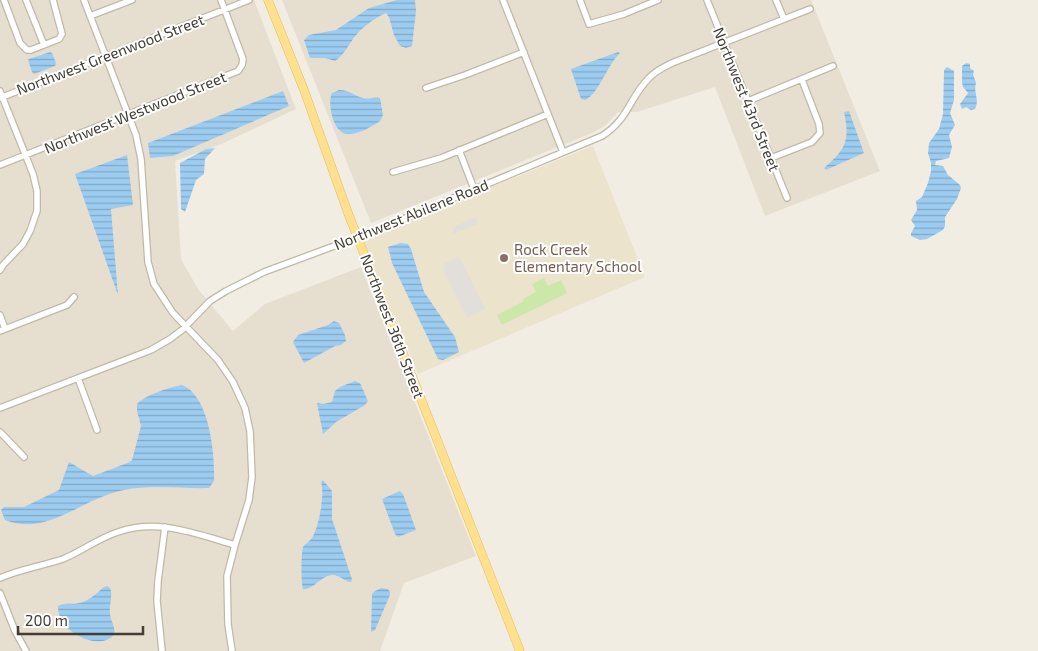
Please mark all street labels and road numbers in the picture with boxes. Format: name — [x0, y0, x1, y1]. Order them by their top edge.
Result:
street label: Northwest Greenwood Street — [14, 10, 207, 98]
street label: Northwest 43rd Street — [710, 24, 784, 174]
street label: Northwest Westwood Street — [41, 67, 229, 157]
street label: Northwest Abilene Road — [331, 175, 491, 253]
street label: Northwest 36th Street — [357, 251, 429, 401]

